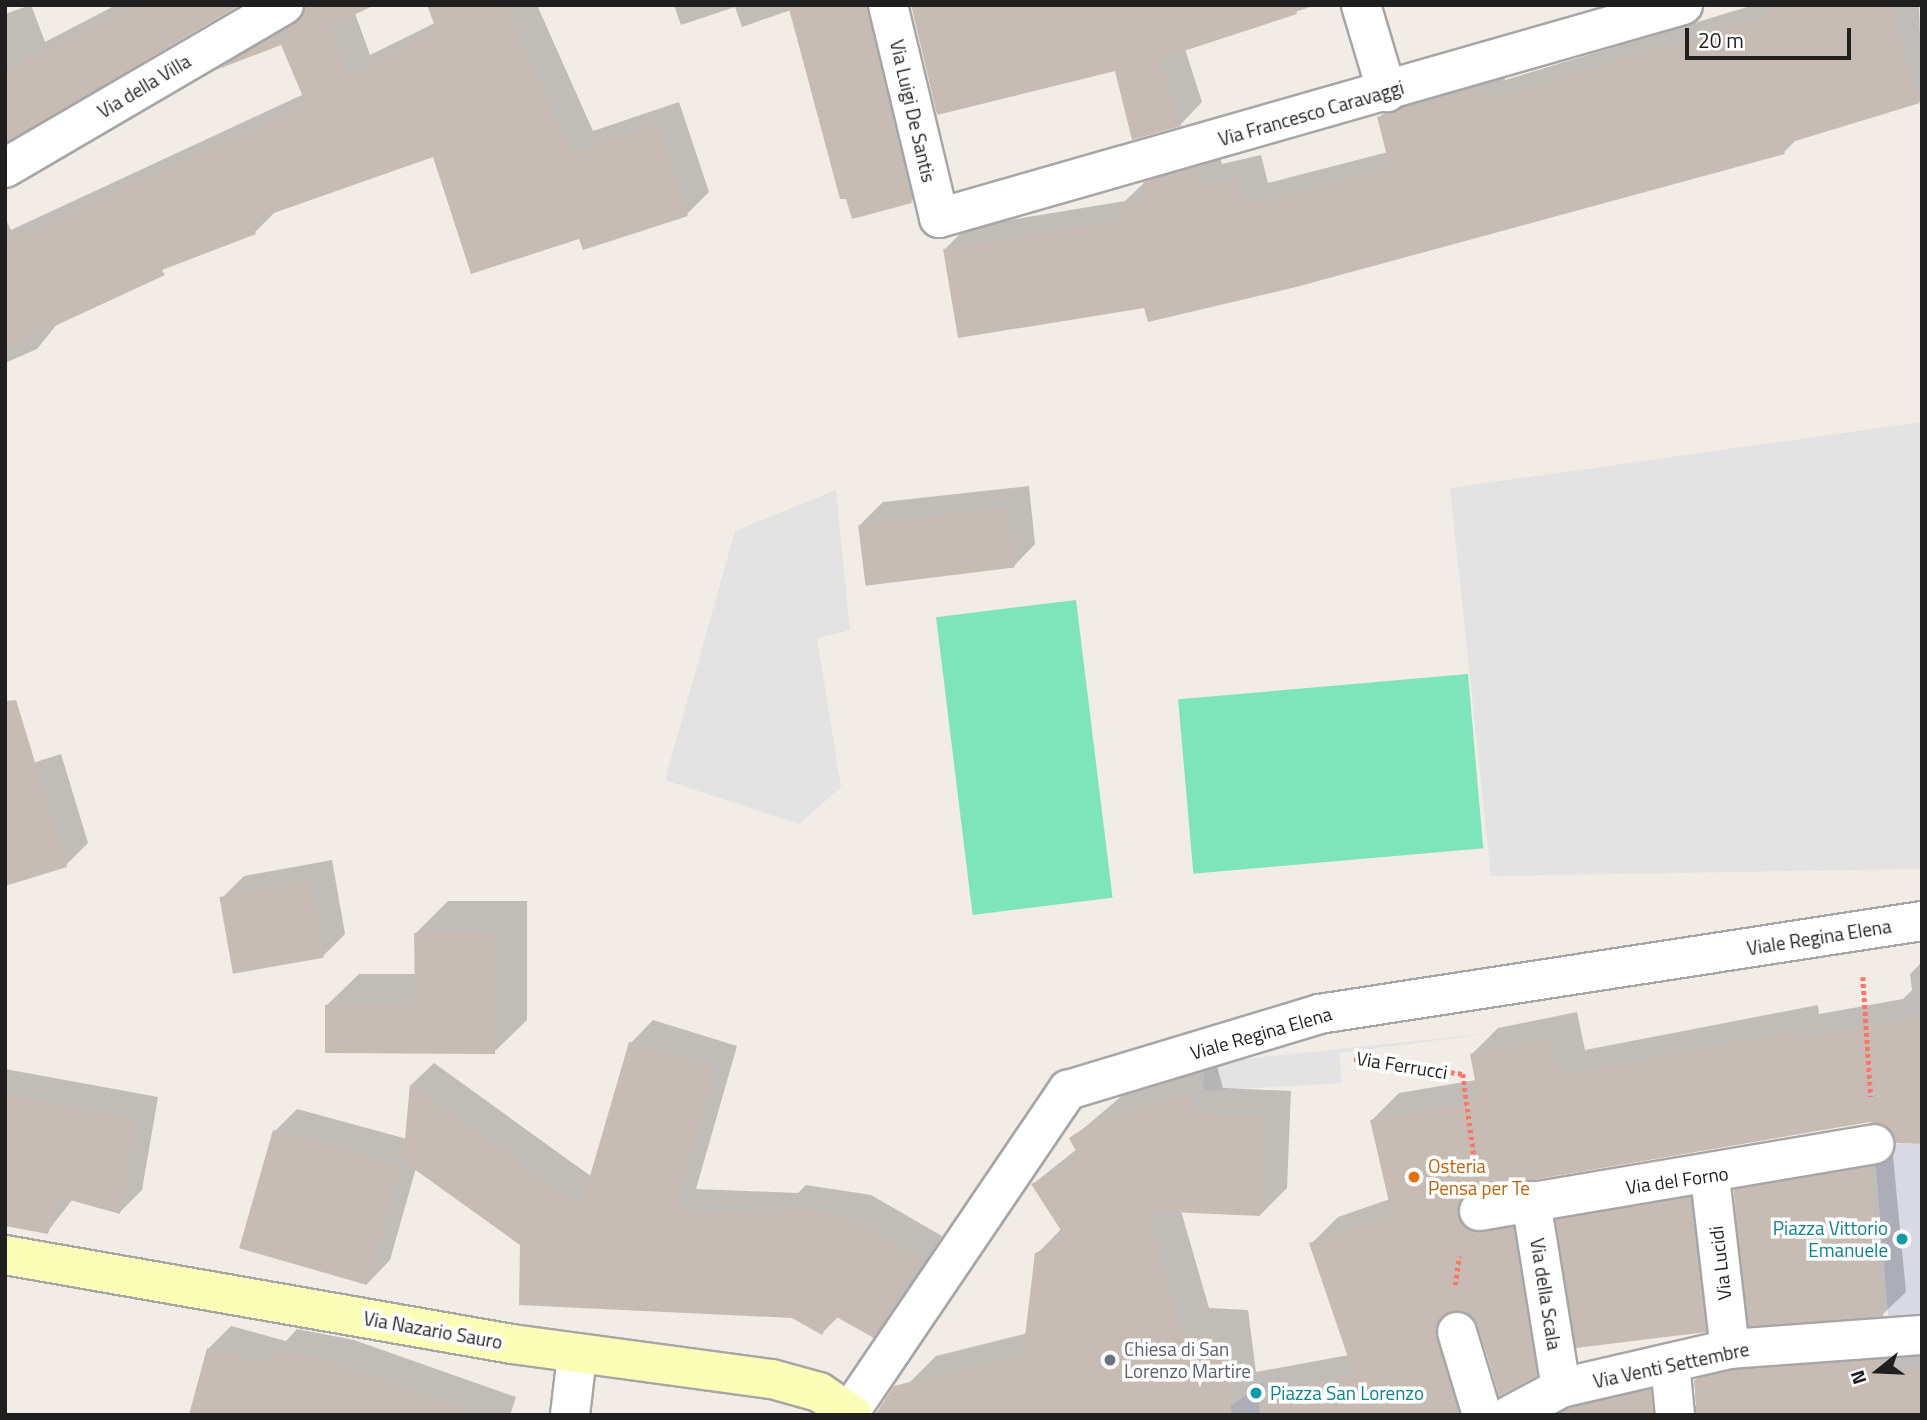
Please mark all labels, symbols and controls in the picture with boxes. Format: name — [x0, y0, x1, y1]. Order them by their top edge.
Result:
scale bar — [1689, 14, 1855, 58]
text: 20 m — [1698, 24, 1744, 56]
street label: Via Luigi De Santis — [885, 37, 941, 185]
street label: Via della Villa — [93, 49, 195, 123]
street label: Via Francesco Caravaggi — [1216, 76, 1406, 150]
street label: Viale Regina Elena — [1745, 914, 1893, 960]
street label: Viale Regina Elena — [1188, 1002, 1334, 1064]
street label: Via Ferrucci — [1355, 1047, 1449, 1083]
place label: Osteria Pensa per Te — [1428, 1155, 1530, 1199]
street label: Via del Forno — [1624, 1161, 1730, 1199]
marker: Osteria Pensa per Te — [1406, 1169, 1422, 1185]
place label: Piazza Vittorio Emanuele — [1773, 1217, 1888, 1261]
street label: Via Lucidi — [1704, 1225, 1736, 1301]
marker: Piazza Vittorio Emanuele — [1894, 1231, 1910, 1247]
street label: Via della Scala — [1526, 1236, 1566, 1352]
street label: Via Nazario Sauro — [362, 1307, 504, 1353]
north arrow — [1843, 1336, 1913, 1406]
street label: Via Venti Settembre — [1591, 1337, 1751, 1393]
place label: Chiesa di San Lorenzo Martire — [1124, 1338, 1251, 1382]
marker: Chiesa di San Lorenzo Martire — [1102, 1352, 1118, 1368]
text: N — [1842, 1367, 1873, 1388]
place label: Piazza San Lorenzo — [1270, 1382, 1424, 1404]
marker: Piazza San Lorenzo — [1248, 1385, 1264, 1401]

